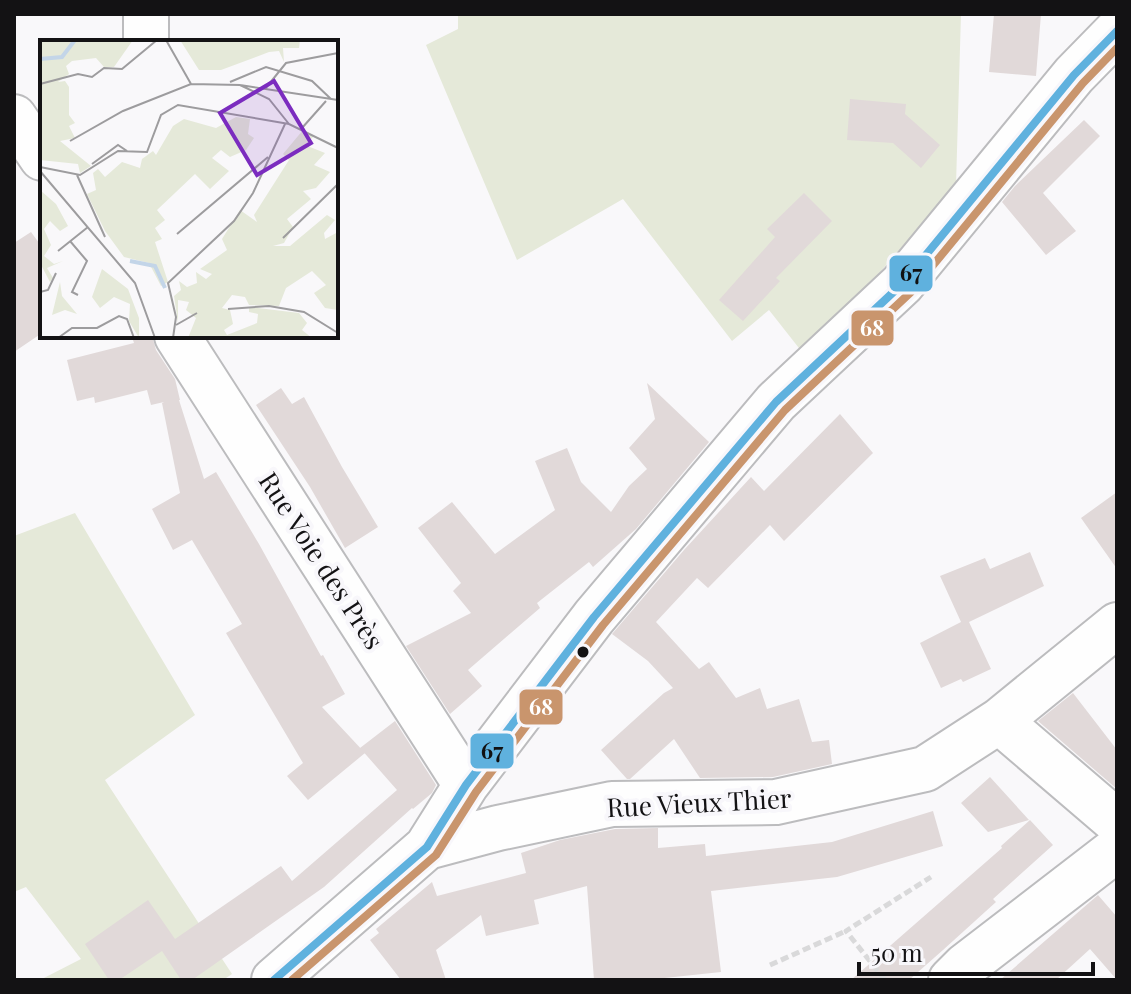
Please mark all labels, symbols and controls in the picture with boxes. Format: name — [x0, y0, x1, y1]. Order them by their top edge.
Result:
inset map — [40, 40, 338, 338]
line badge: 67 — [888, 254, 934, 293]
text: 67 — [900, 257, 922, 287]
line badge: 68 — [850, 309, 895, 347]
text: 68 — [860, 312, 884, 342]
street label: Rue Voie des Près — [252, 465, 392, 655]
unlabelled marker — [575, 644, 591, 660]
line badge: 68 — [518, 688, 564, 726]
text: 68 — [529, 691, 553, 721]
line badge: 67 — [469, 732, 515, 770]
text: 67 — [481, 735, 503, 765]
street label: Rue Vieux Thier — [606, 780, 793, 824]
scale bar — [859, 926, 1093, 976]
text: 50 m — [871, 936, 923, 968]

